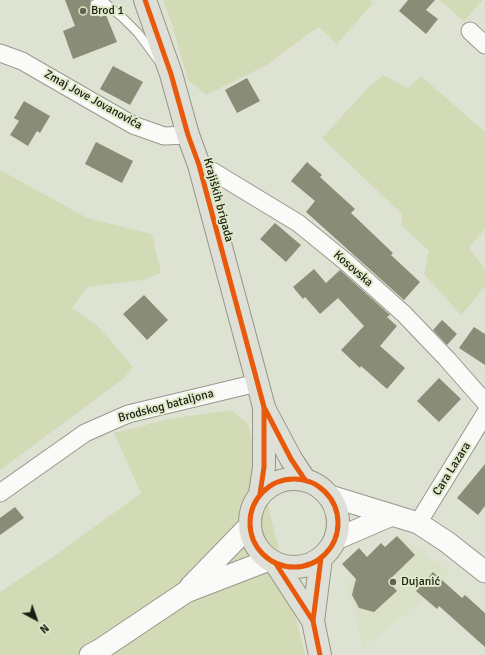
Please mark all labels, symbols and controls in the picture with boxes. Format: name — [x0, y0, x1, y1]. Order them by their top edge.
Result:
place label: Brod 1 — [91, 4, 124, 18]
marker: Brod 1 — [78, 6, 88, 16]
street label: Zmaj Jove Jovanovića — [41, 67, 145, 133]
street label: Krajiških brigada — [200, 156, 236, 244]
street label: Kosovska — [330, 248, 376, 290]
street label: Brodskog bataljona — [117, 386, 215, 426]
street label: Cara Lazara — [430, 440, 474, 498]
place label: Dujanić — [401, 575, 440, 589]
marker: Dujanić — [388, 577, 398, 587]
north arrow — [16, 599, 56, 639]
text: N — [37, 621, 51, 636]

